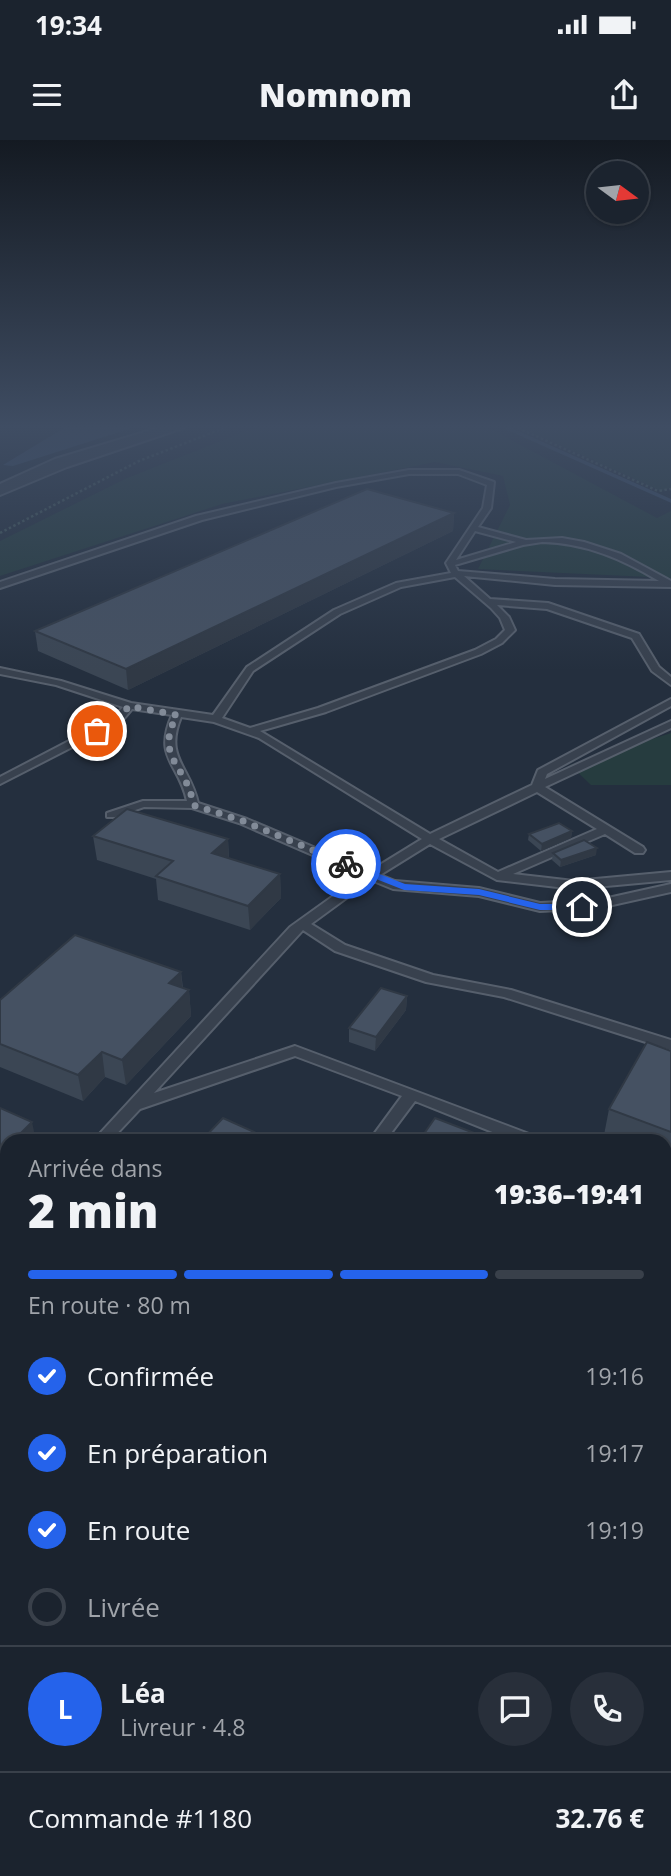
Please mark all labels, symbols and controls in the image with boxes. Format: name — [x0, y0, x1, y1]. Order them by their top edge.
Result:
text: 19:34 — [35, 7, 102, 43]
text: Nomnom — [259, 73, 412, 116]
icon: menu — [28, 76, 66, 114]
icon: share — [605, 76, 643, 114]
north arrow — [586, 161, 649, 224]
map controls — [586, 161, 649, 224]
pin — [67, 701, 127, 761]
icon: bag — [78, 712, 116, 750]
courier — [311, 829, 381, 899]
icon: bike — [327, 845, 365, 883]
pin — [552, 877, 612, 937]
icon: home — [563, 888, 601, 926]
text: Arrivée dans — [28, 1152, 162, 1184]
text: 19:36–19:41 — [494, 1176, 644, 1212]
text: 2 min — [28, 1179, 159, 1241]
text: En route · 80 m — [28, 1289, 191, 1321]
icon: check — [28, 1357, 66, 1395]
text: Confirmée — [87, 1358, 214, 1394]
text: 19:16 — [585, 1360, 644, 1392]
icon: check — [28, 1434, 66, 1472]
text: En préparation — [87, 1435, 268, 1471]
text: 19:17 — [585, 1437, 644, 1469]
icon: check — [28, 1511, 66, 1549]
text: En route — [87, 1512, 190, 1548]
text: 19:19 — [585, 1514, 644, 1546]
text: Livrée — [87, 1589, 160, 1625]
button: chat — [478, 1672, 552, 1746]
button: phone — [570, 1672, 644, 1746]
text: Léa — [120, 1675, 166, 1711]
text: L — [58, 1691, 72, 1727]
text: Livreur · 4.8 — [120, 1711, 245, 1743]
text: Commande #1180 — [28, 1800, 252, 1836]
text: 32.76 € — [556, 1800, 644, 1836]

